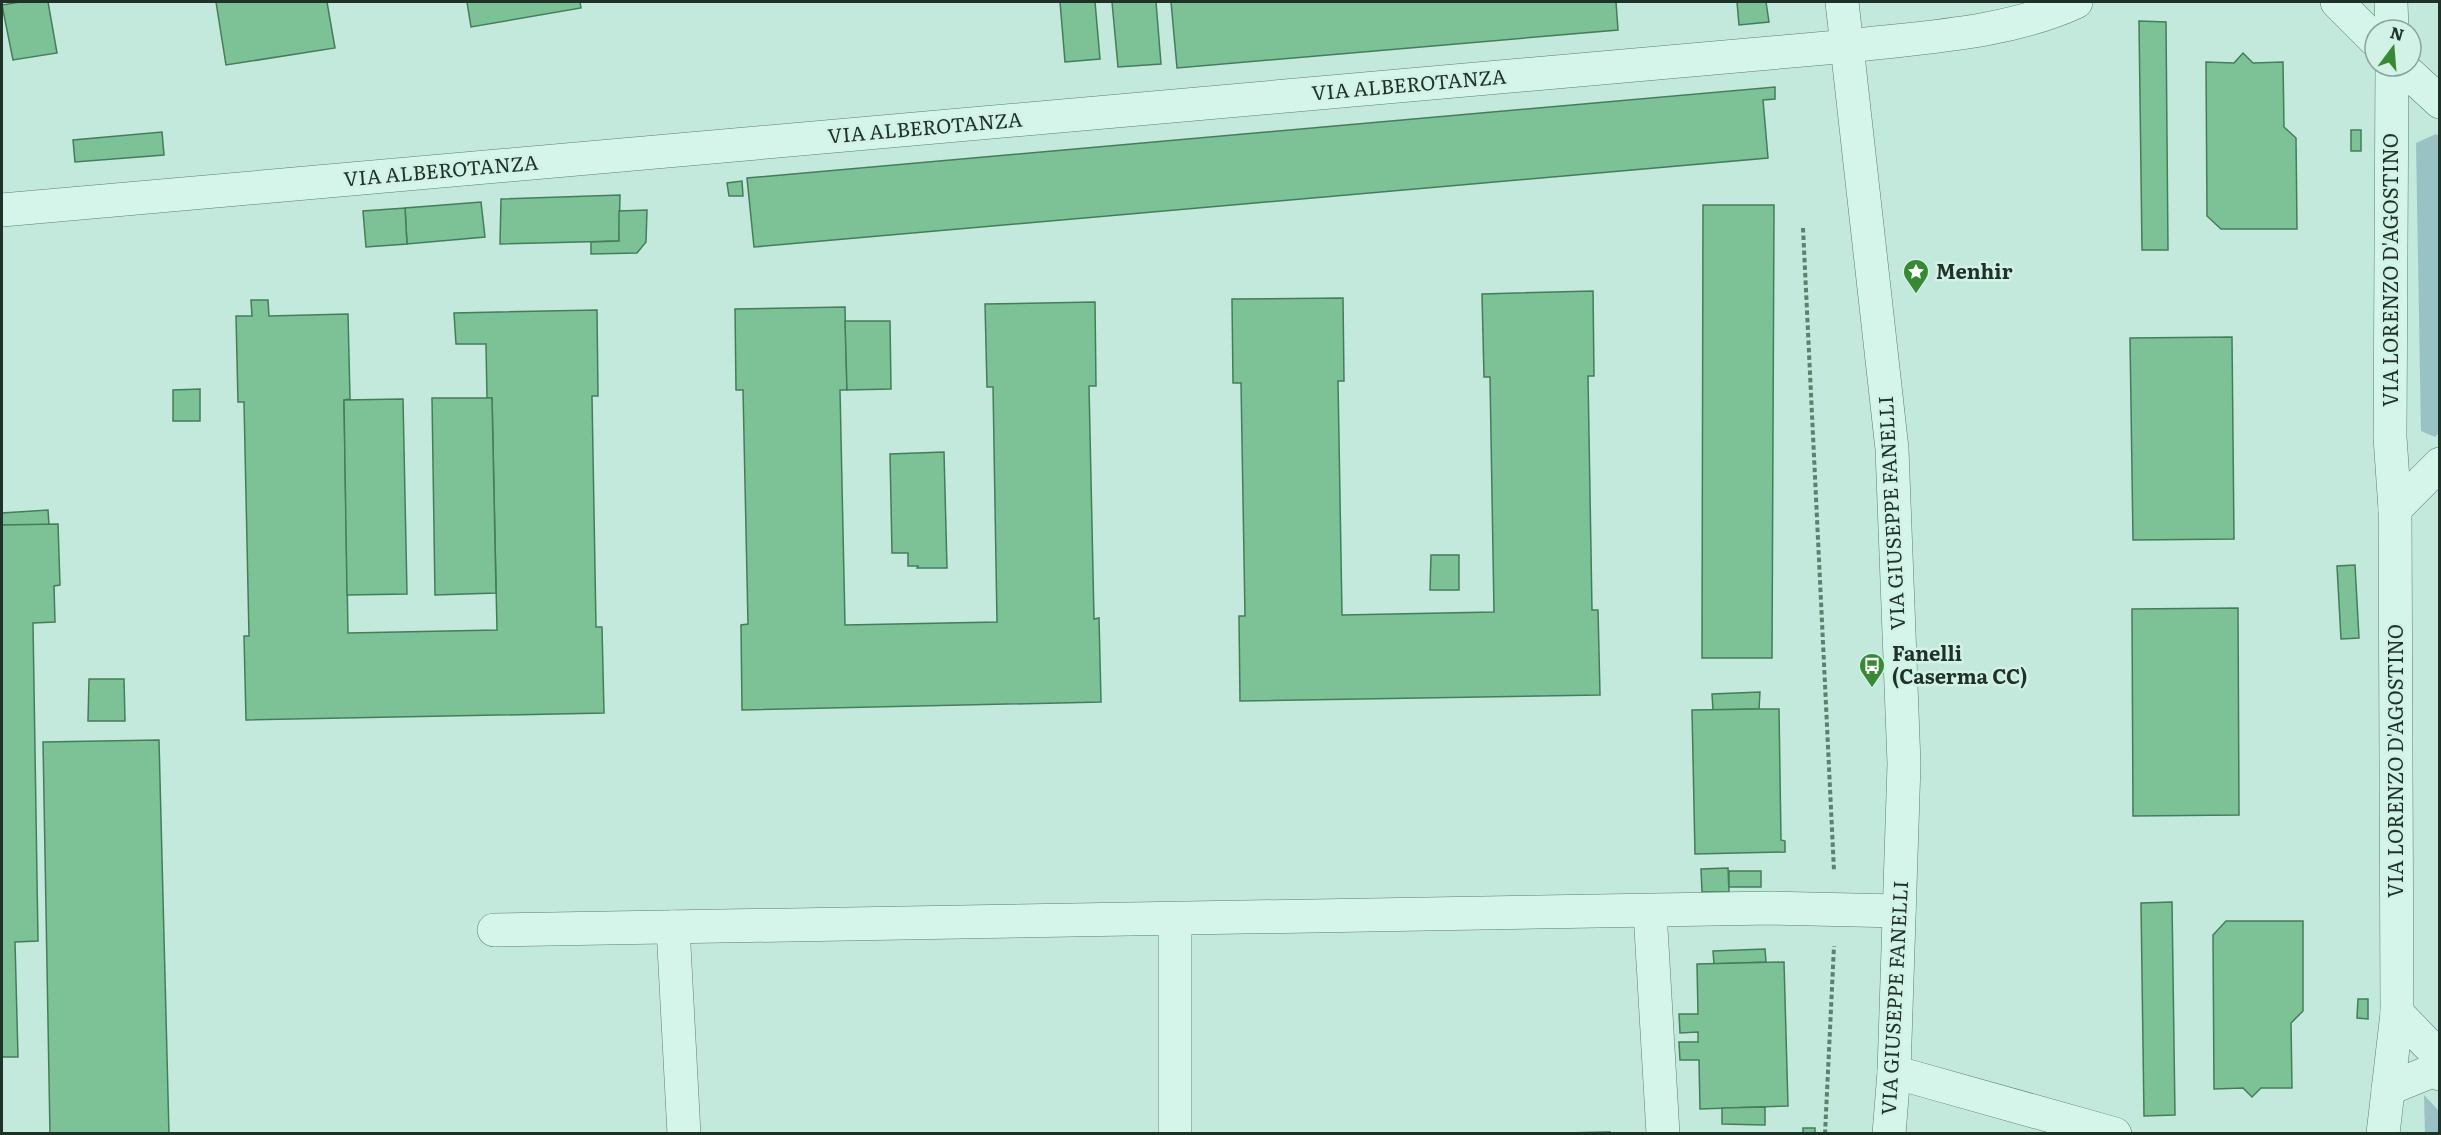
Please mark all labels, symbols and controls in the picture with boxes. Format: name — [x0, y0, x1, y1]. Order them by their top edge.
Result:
north arrow — [2363, 18, 2423, 78]
text: N — [2388, 19, 2407, 46]
street label: VIA ALBEROTANZA — [1310, 60, 1508, 106]
street label: VIA ALBEROTANZA — [826, 103, 1024, 149]
street label: VIA LORENZO D'AGOSTINO — [2374, 133, 2404, 407]
street label: VIA ALBEROTANZA — [342, 146, 540, 192]
place label: Menhir — [1936, 255, 2013, 285]
place icon: Menhir — [1901, 257, 1931, 295]
street label: VIA GIUSEPPE FANELLI — [1869, 395, 1911, 631]
street label: VIA LORENZO D'AGOSTINO — [2379, 624, 2409, 898]
place label: Fanelli (Caserma CC) — [1892, 637, 2027, 690]
bus stop icon: Fanelli (Caserma CC) — [1857, 651, 1887, 689]
street label: VIA GIUSEPPE FANELLI — [1872, 880, 1914, 1116]

